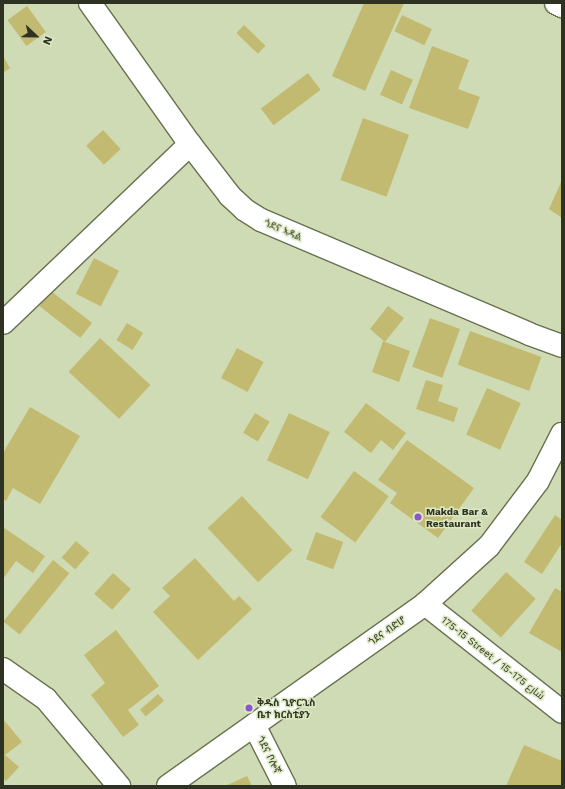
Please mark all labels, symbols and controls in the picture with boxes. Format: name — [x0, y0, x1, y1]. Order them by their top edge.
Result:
north arrow — [16, 16, 56, 56]
text: N — [40, 34, 55, 47]
street label: ጎደና ኣዳል — [262, 217, 304, 243]
place label: Makda Bar & Restaurant — [426, 505, 488, 528]
marker: Makda Bar & Restaurant — [413, 512, 423, 522]
street label: ጎደና ብድሆ — [366, 614, 408, 648]
street label: 175-15 Street / شارع 175-15 — [439, 614, 547, 702]
place label: ቅዱስ ጊዮርጊስ ቤተ ክርስቲያን — [257, 696, 316, 720]
marker: ቅዱስ ጊዮርጊስ ቤተ ክርስቲያን — [244, 703, 254, 713]
street label: ጎደና ቦሎኛ — [255, 734, 283, 776]

